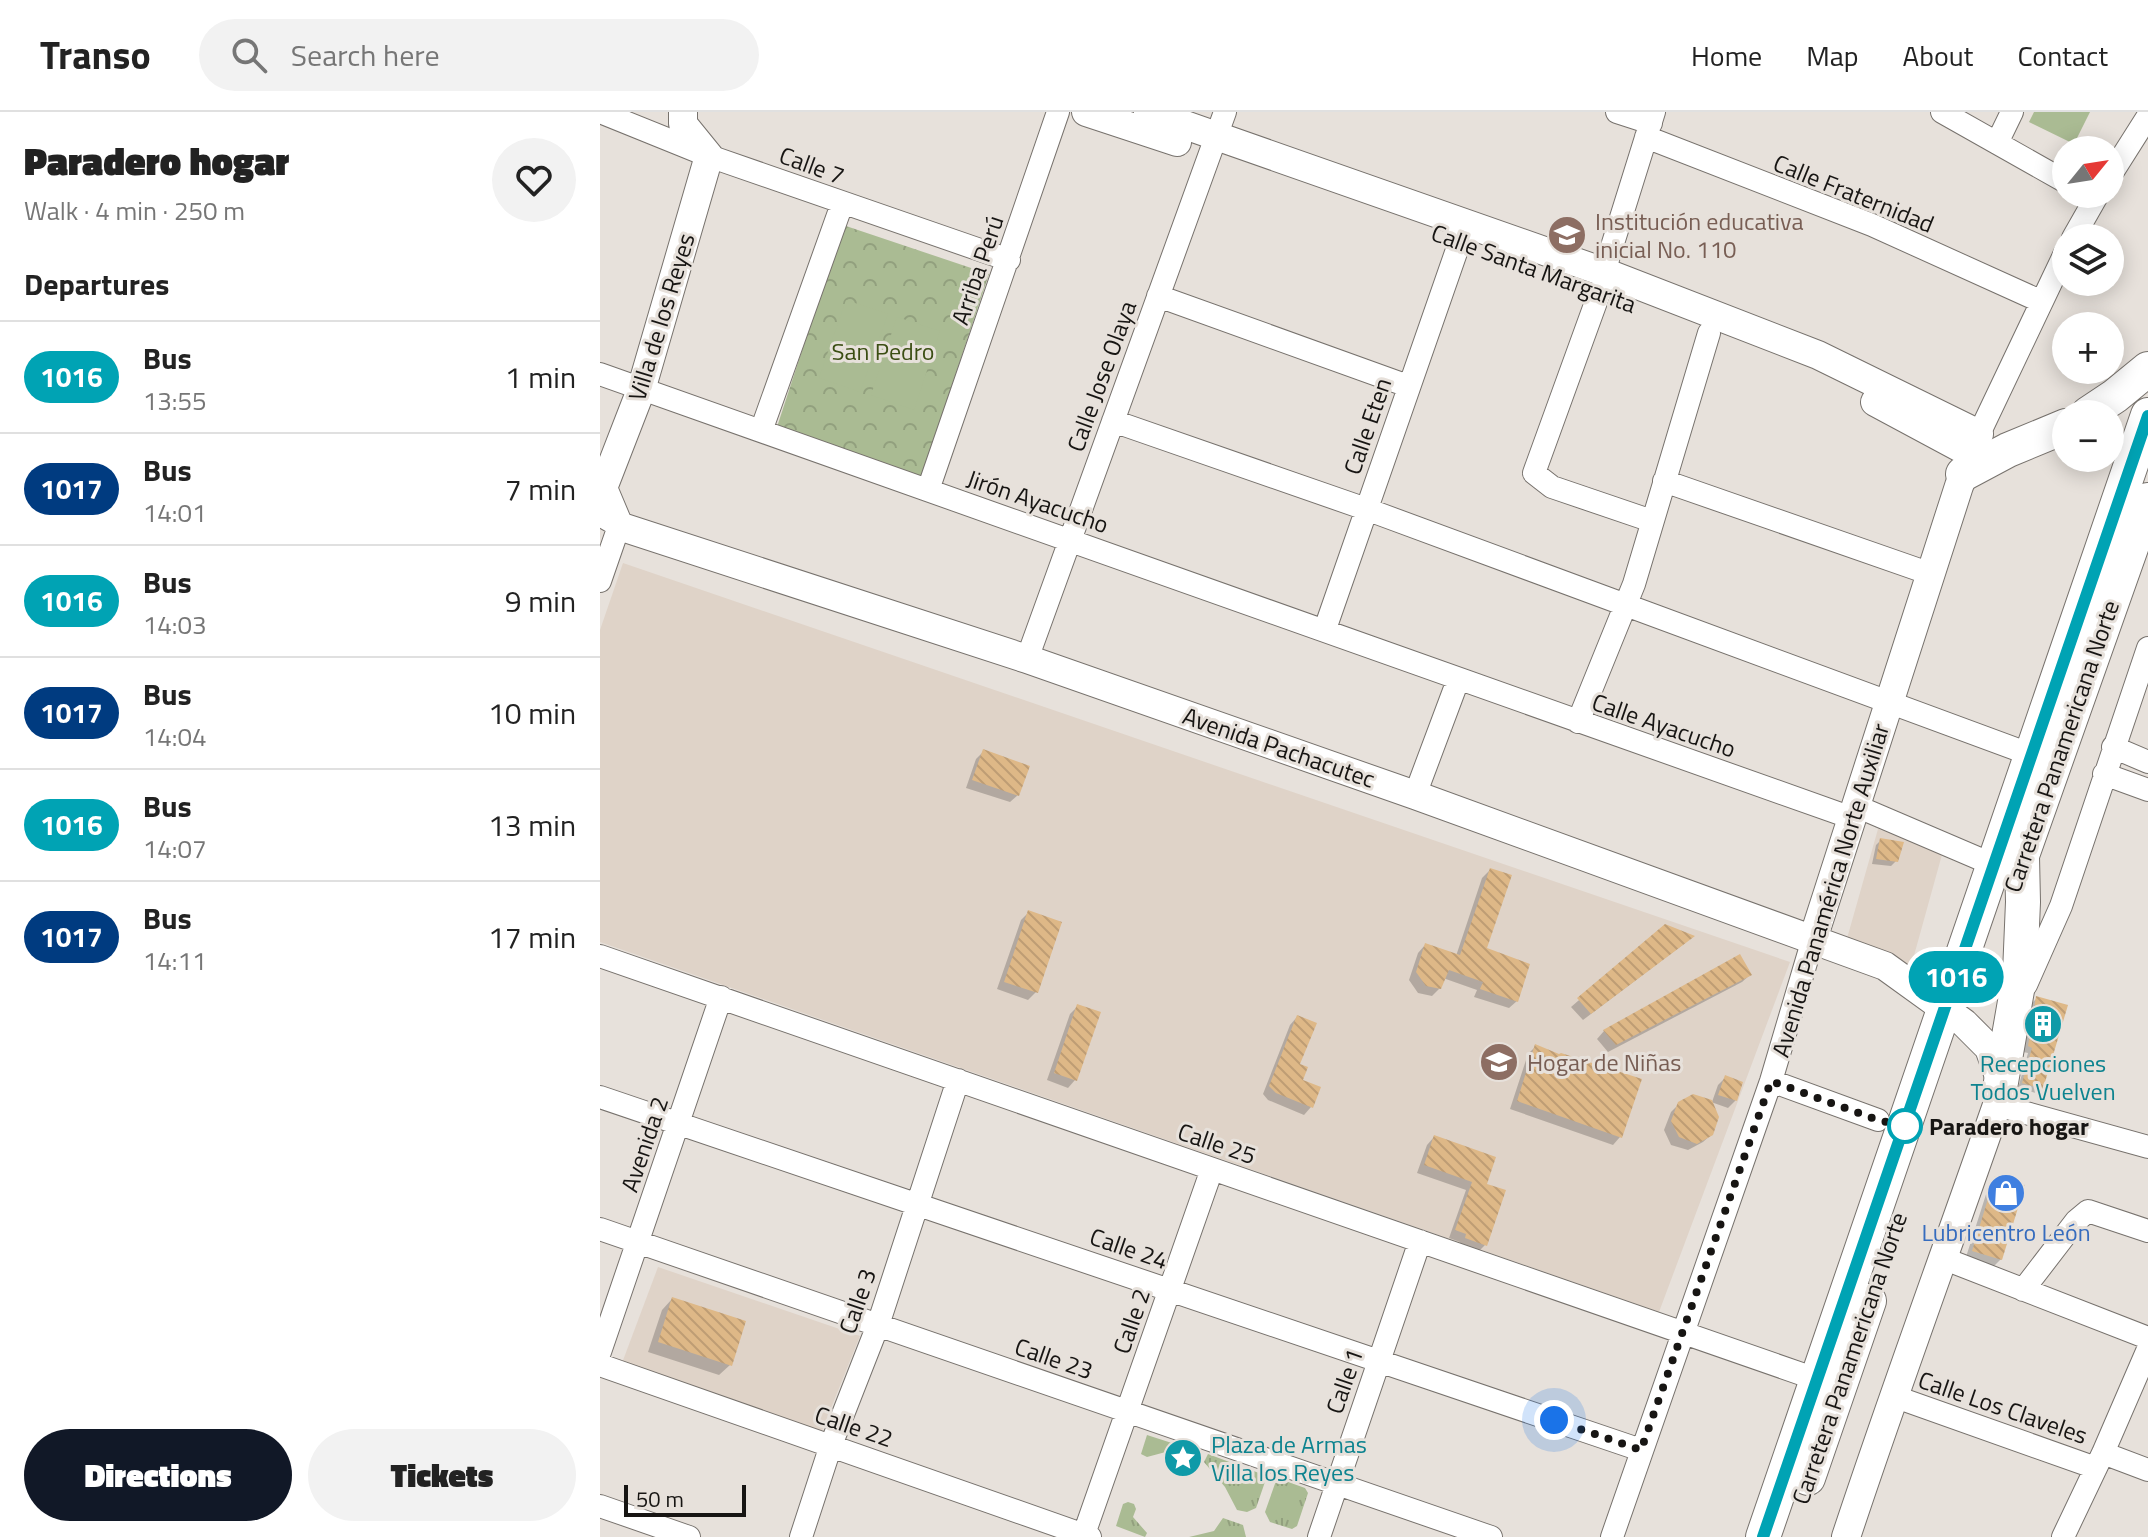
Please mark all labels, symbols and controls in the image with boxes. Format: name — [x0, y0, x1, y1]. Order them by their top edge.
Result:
search box — [199, 19, 759, 91]
text: Transo — [40, 26, 151, 84]
text: Search here — [291, 32, 440, 78]
icon: search — [227, 33, 271, 77]
text: Home — [1691, 34, 1762, 77]
text: Map — [1806, 34, 1859, 77]
text: About — [1903, 34, 1973, 77]
text: Contact — [2017, 34, 2108, 77]
text: Paradero hogar — [24, 132, 289, 190]
north arrow — [2052, 136, 2124, 208]
map controls — [2052, 136, 2124, 472]
street label: Calle 7 — [774, 137, 850, 193]
button: heart — [492, 138, 576, 222]
street label: Calle Fraternidad — [1768, 144, 1940, 242]
text: Walk · 4 min · 250 m — [24, 191, 245, 230]
place label: Institución educativa inicial No. 110 — [1595, 203, 1803, 267]
street label: Arriba Perú — [942, 211, 1012, 329]
street label: Calle Santa Margarita — [1426, 214, 1642, 322]
school or university icon: Institución educativa inicial No. 110 — [1546, 214, 1588, 256]
button: layers — [2052, 224, 2124, 296]
street label: Villa de los Reyes — [618, 229, 704, 405]
text: Departures — [24, 261, 169, 307]
street label: Calle Jose Olaya — [1057, 295, 1145, 457]
button: + — [2052, 312, 2124, 384]
park label: San Pedro — [832, 333, 934, 369]
text: Bus — [143, 335, 192, 381]
text: 1 min — [505, 354, 576, 400]
text: 1016 — [40, 355, 103, 398]
street label: Calle Eten — [1334, 373, 1400, 479]
text: 13:55 — [143, 381, 207, 420]
button: − — [2052, 400, 2124, 472]
text: Bus — [143, 447, 192, 493]
street label: Jirón Ayacucho — [962, 460, 1114, 542]
text: 7 min — [505, 466, 576, 512]
text: 1017 — [40, 467, 103, 510]
text: 14:01 — [143, 493, 207, 532]
text: Bus — [143, 559, 192, 605]
text: 9 min — [505, 578, 576, 624]
text: 1016 — [40, 579, 103, 622]
street label: Carretera Panamericana Norte — [1994, 595, 2128, 897]
text: 14:03 — [143, 605, 207, 644]
text: Bus — [143, 671, 192, 717]
street label: Calle Ayacucho — [1587, 684, 1741, 766]
text: 10 min — [488, 690, 576, 736]
text: 1017 — [40, 691, 103, 734]
street label: Avenida Pachacutec — [1178, 697, 1380, 797]
text: 14:04 — [143, 717, 207, 756]
street label: Avenida Panamérica Norte Auxiliar — [1762, 719, 1898, 1061]
text: Bus — [143, 783, 192, 829]
text: 13 min — [488, 802, 576, 848]
text: 1016 — [40, 803, 103, 846]
text: 14:07 — [143, 829, 207, 868]
text: Bus — [143, 895, 192, 941]
text: 17 min — [488, 914, 576, 960]
text: 1017 — [40, 915, 103, 958]
text: 14:11 — [143, 941, 207, 980]
line badge: 1016 — [1900, 951, 2012, 1003]
text: 1016 — [1925, 955, 1987, 998]
building icon: Recepciones Todos Vuelven — [2022, 1003, 2064, 1045]
school or university icon: Hogar de Niñas — [1478, 1041, 1520, 1083]
place label: Hogar de Niñas — [1527, 1044, 1681, 1080]
place label: Recepciones Todos Vuelven — [1970, 1045, 2116, 1109]
street label: Avenida 2 — [611, 1091, 677, 1197]
place label: Paradero hogar — [1929, 1108, 2089, 1144]
marker: Paradero hogar — [1888, 1109, 1922, 1143]
street label: Calle 25 — [1173, 1113, 1261, 1173]
shop icon: Lubricentro León — [1985, 1172, 2027, 1214]
street label: Carretera Panamericana Norte — [1782, 1207, 1916, 1509]
place label: Lubricentro León — [1921, 1214, 2091, 1250]
street label: Calle 24 — [1085, 1218, 1173, 1278]
street label: Calle 3 — [829, 1263, 885, 1339]
street label: Calle 2 — [1103, 1283, 1159, 1359]
street label: Calle 23 — [1010, 1328, 1098, 1388]
street label: Calle 1 — [1316, 1343, 1372, 1419]
street label: Calle Los Claveles — [1914, 1361, 2092, 1453]
street label: Calle 22 — [810, 1396, 898, 1456]
your location — [1534, 1400, 1574, 1440]
place label: Plaza de Armas Villa los Reyes — [1211, 1426, 1367, 1490]
button: Directions — [24, 1429, 292, 1521]
button: Tickets — [308, 1429, 576, 1521]
place icon: Plaza de Armas Villa los Reyes — [1162, 1437, 1204, 1479]
scale bar — [624, 1481, 746, 1517]
text: 50 m — [636, 1482, 684, 1516]

